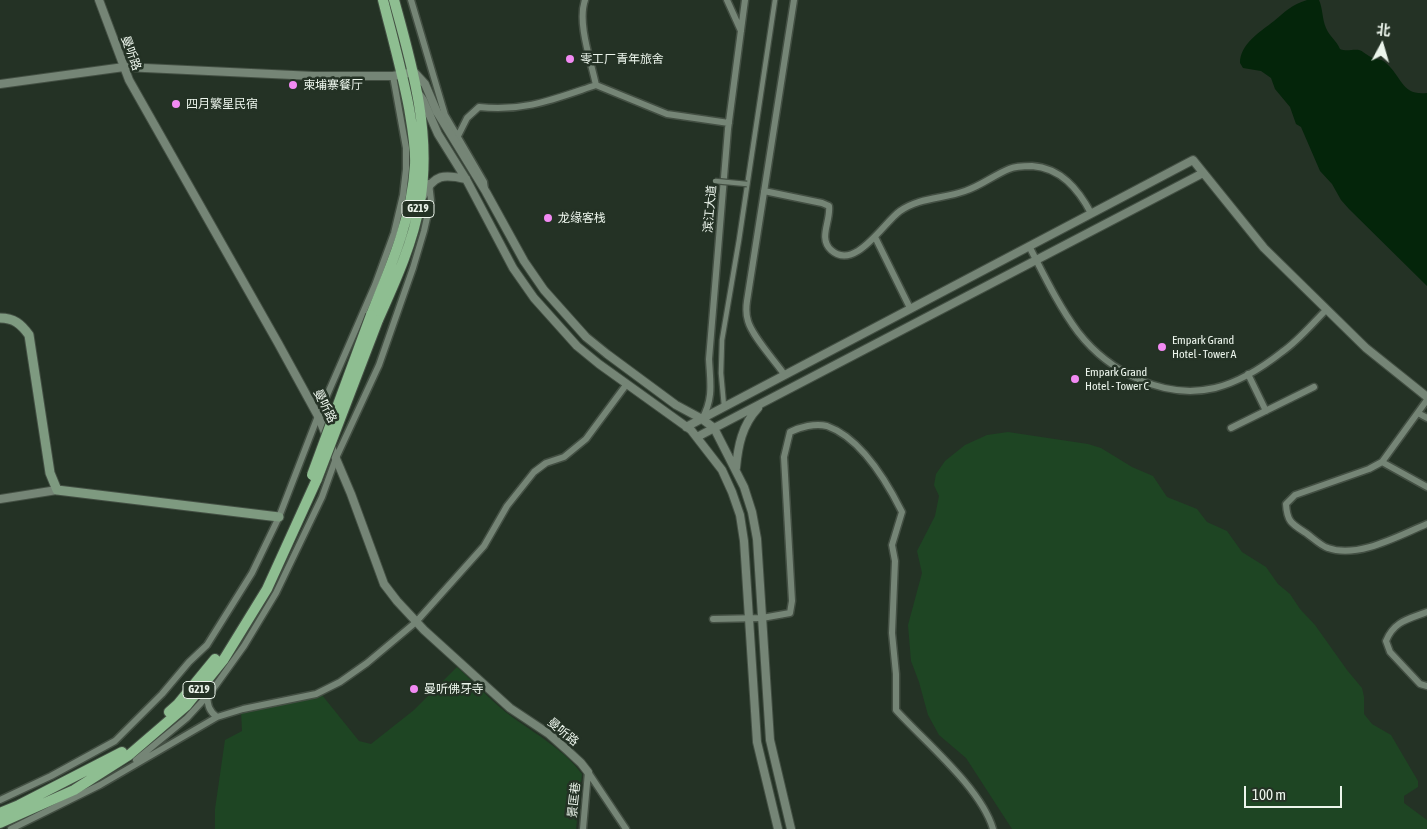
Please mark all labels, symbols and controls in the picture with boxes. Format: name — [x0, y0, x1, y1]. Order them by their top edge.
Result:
north arrow — [1357, 20, 1407, 70]
text: 北 — [1376, 21, 1391, 39]
street label: 曼听路 — [118, 34, 144, 72]
place label: 零工厂青年旅舍 — [580, 52, 664, 66]
marker: 零工厂青年旅舍 — [564, 53, 576, 65]
place label: 柬埔寨餐厅 — [303, 78, 363, 92]
marker: 柬埔寨餐厅 — [287, 79, 299, 91]
place label: 四月繁星民宿 — [186, 97, 258, 111]
marker: 四月繁星民宿 — [170, 98, 182, 110]
street label: 滨江大道 — [701, 184, 719, 234]
road number: G219 — [402, 200, 434, 218]
place label: 龙缘客栈 — [558, 211, 606, 225]
marker: 龙缘客栈 — [542, 212, 554, 224]
place label: Empark Grand Hotel - Tower A — [1172, 333, 1236, 361]
marker: Empark Grand Hotel - Tower A — [1156, 341, 1168, 353]
place label: Empark Grand Hotel - Tower C — [1085, 365, 1149, 393]
marker: Empark Grand Hotel - Tower C — [1069, 373, 1081, 385]
street label: 曼听路 — [310, 387, 340, 425]
road number: G219 — [183, 682, 215, 698]
place label: 曼听佛牙寺 — [424, 682, 484, 696]
marker: 曼听佛牙寺 — [408, 683, 420, 695]
street label: 曼听路 — [544, 715, 582, 749]
scale bar — [1247, 776, 1344, 808]
street label: 景匡巷 — [565, 781, 583, 819]
text: 100 m — [1252, 786, 1286, 803]

